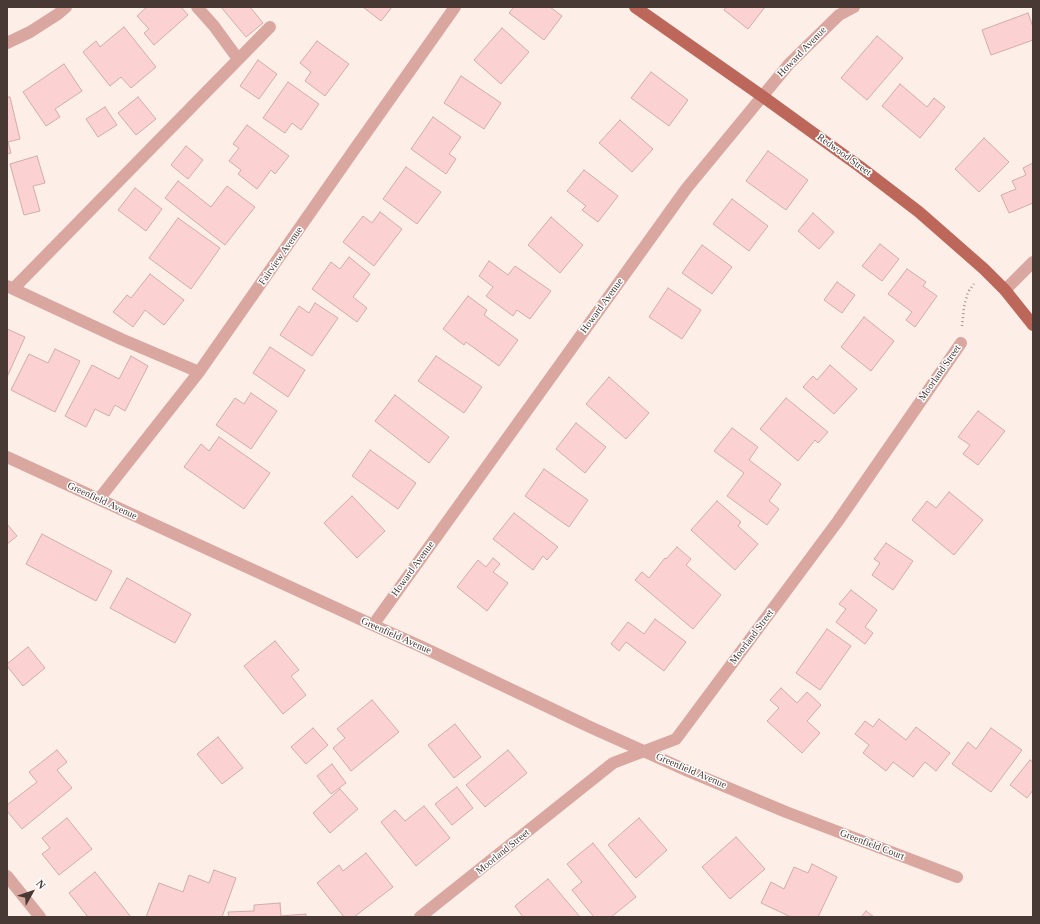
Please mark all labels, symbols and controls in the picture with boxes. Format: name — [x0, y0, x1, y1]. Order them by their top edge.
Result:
street label: Howard Avenue — [775, 24, 829, 80]
street label: Redwood Street — [815, 131, 873, 179]
street label: Fairview Avenue — [256, 225, 306, 287]
street label: Howard Avenue — [578, 276, 626, 336]
street label: Moorland Street — [916, 343, 964, 403]
street label: Greenfield Avenue — [65, 480, 139, 522]
street label: Howard Avenue — [389, 539, 437, 599]
street label: Moorland Street — [728, 607, 776, 667]
street label: Greenfield Avenue — [359, 615, 433, 657]
street label: Greenfield Avenue — [654, 751, 728, 791]
street label: Moorland Street — [474, 827, 532, 877]
street label: Greenfield Court — [838, 827, 906, 863]
north arrow — [12, 872, 52, 912]
text: N — [34, 877, 48, 891]

